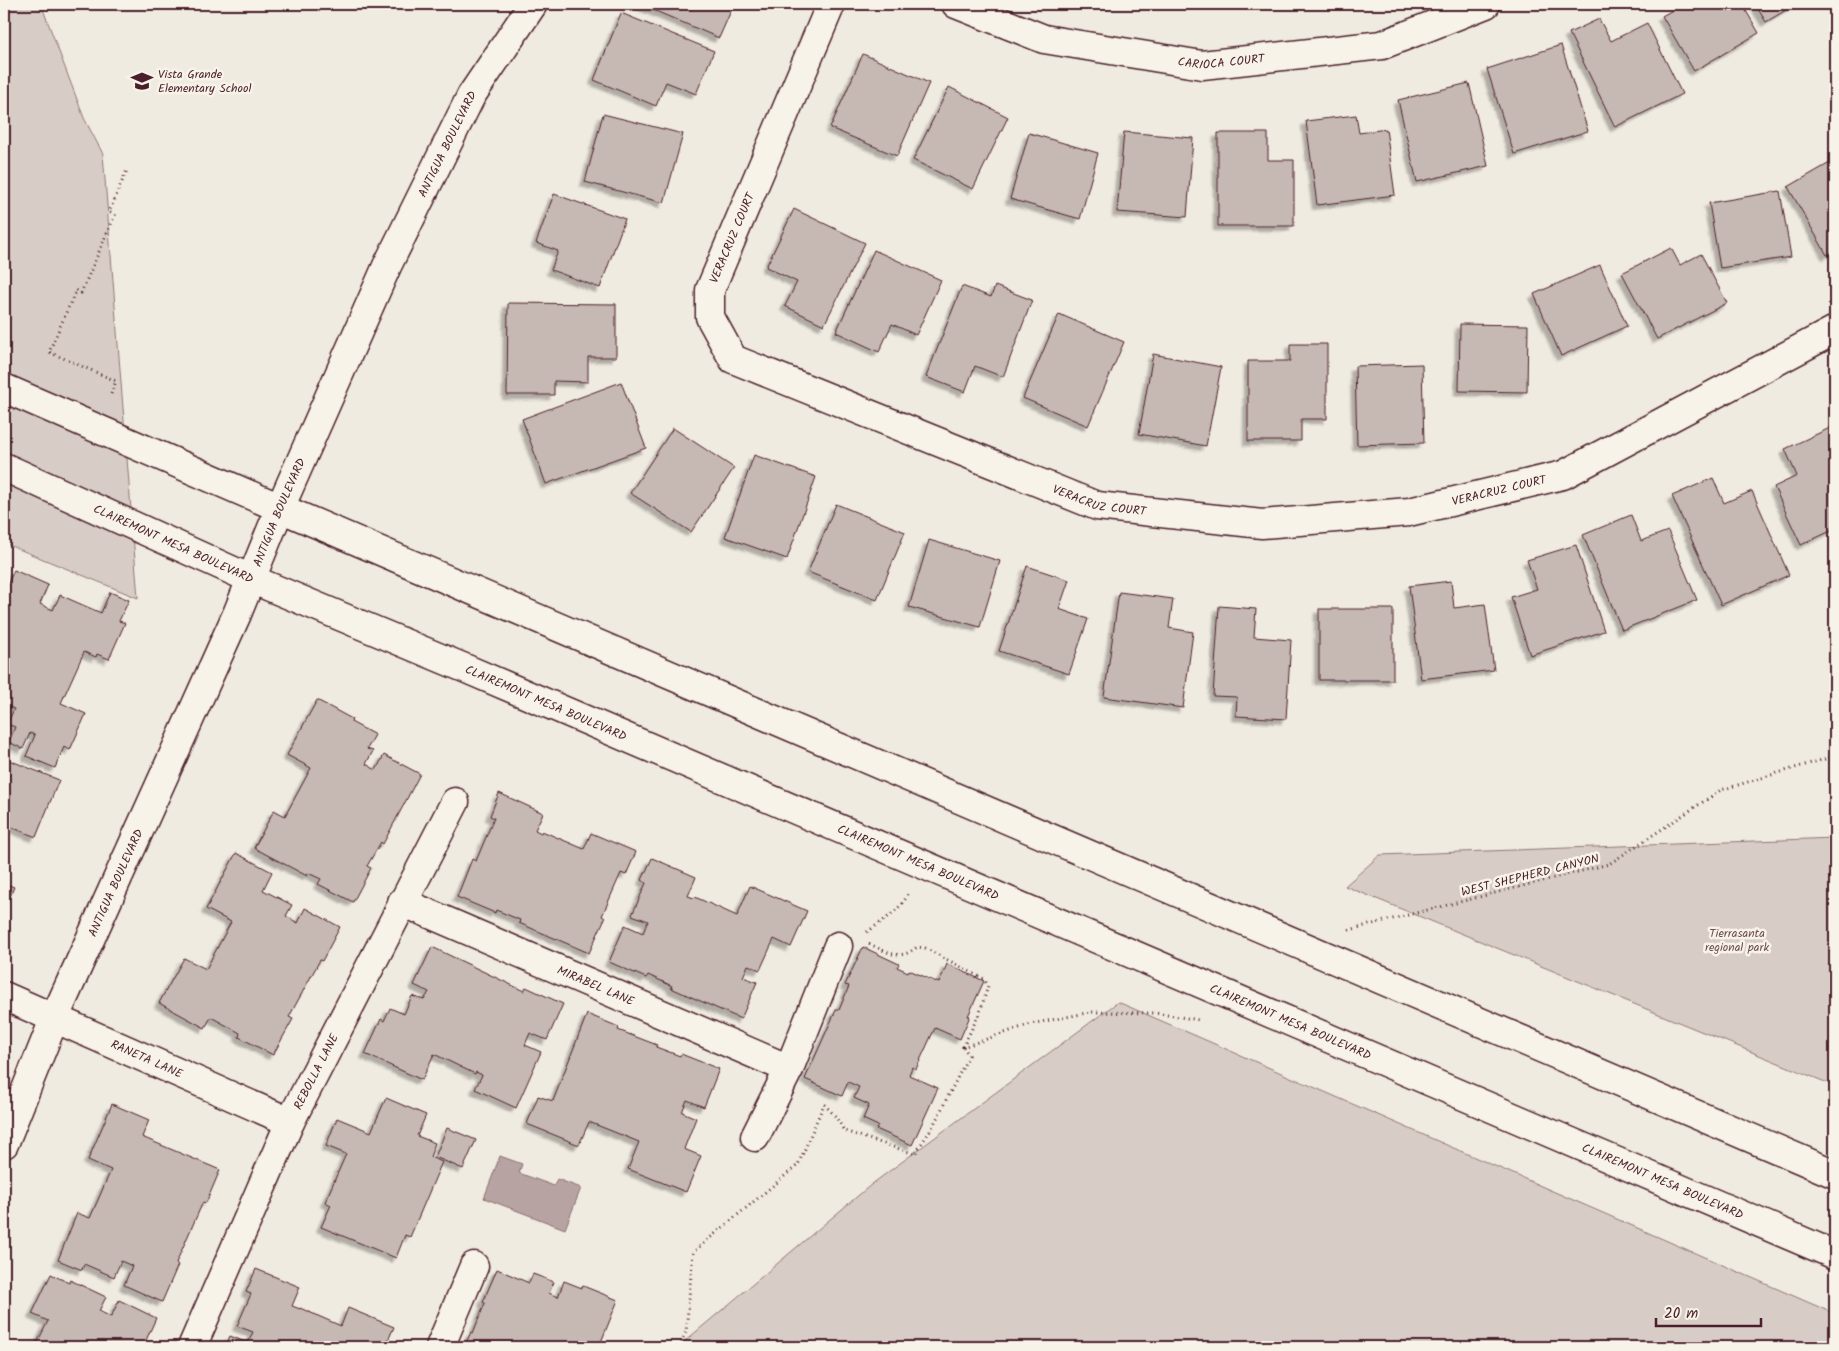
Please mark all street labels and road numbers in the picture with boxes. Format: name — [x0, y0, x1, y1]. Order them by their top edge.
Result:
street label: CARIOCA COURT — [1176, 49, 1267, 75]
street label: ANTIGUA BOULEVARD — [413, 87, 482, 201]
street label: VERACRUZ COURT — [705, 189, 761, 286]
street label: ANTIGUA BOULEVARD — [248, 455, 311, 570]
street label: VERACRUZ COURT — [1450, 470, 1550, 511]
street label: VERACRUZ COURT — [1049, 480, 1149, 521]
street label: CLAIREMONT MESA BOULEVARD — [90, 500, 257, 589]
street label: CLAIREMONT MESA BOULEVARD — [462, 660, 630, 746]
street label: CLAIREMONT MESA BOULEVARD — [834, 820, 1002, 906]
street label: ANTIGUA BOULEVARD — [83, 826, 149, 940]
street label: WEST SHEPHERD CANYON — [1459, 849, 1601, 902]
street label: MIRABEL LANE — [554, 961, 638, 1012]
street label: CLAIREMONT MESA BOULEVARD — [1206, 979, 1374, 1065]
street label: REBOLLA LANE — [289, 1030, 344, 1113]
street label: RANETA LANE — [107, 1035, 187, 1084]
street label: CLAIREMONT MESA BOULEVARD — [1579, 1139, 1747, 1225]

